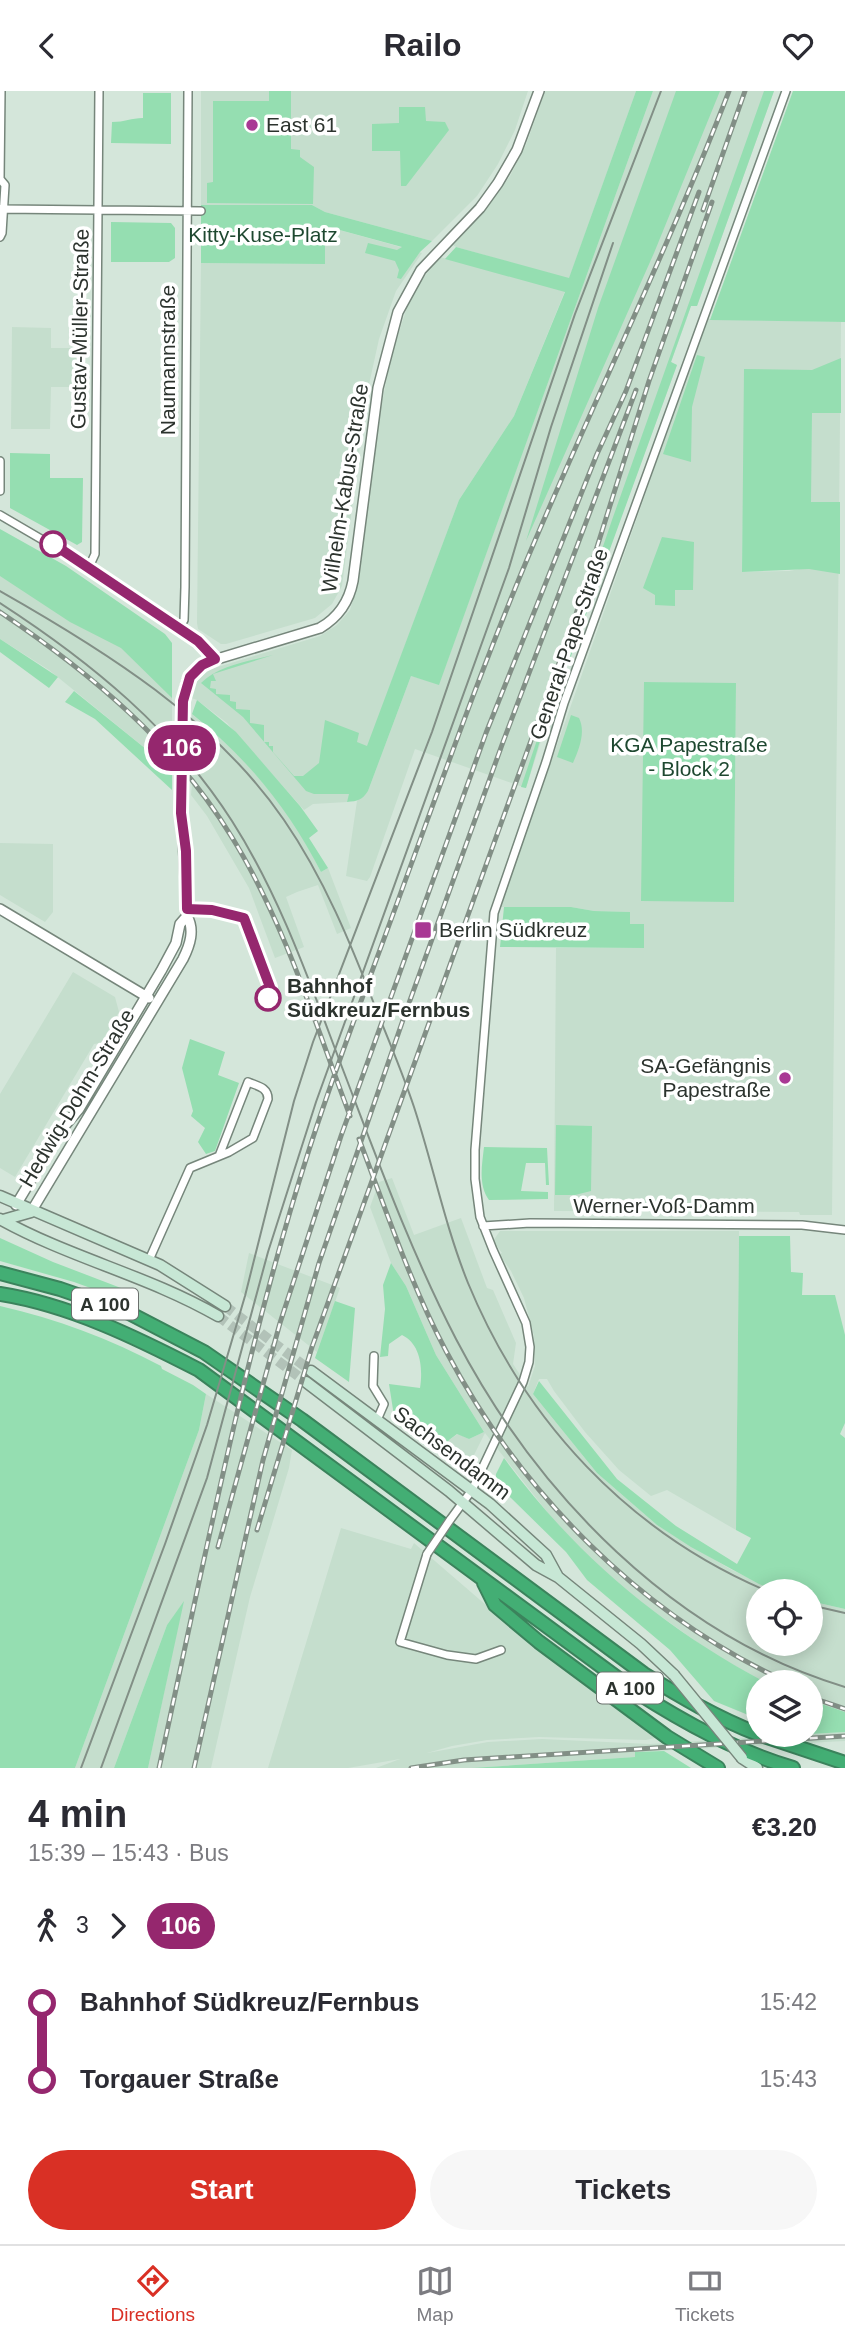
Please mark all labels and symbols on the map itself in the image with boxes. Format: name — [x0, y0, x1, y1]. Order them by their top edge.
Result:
place label: East 61 — [266, 113, 337, 136]
marker: East 61 — [244, 117, 260, 133]
park label: Kitty-Kuse-Platz — [188, 223, 338, 246]
street label: Gustav-Müller-Straße — [66, 228, 93, 430]
street label: Naumannstraße — [156, 285, 179, 435]
street label: Wilhelm-Kabus-Straße — [317, 382, 372, 594]
unlabelled marker — [40, 531, 66, 557]
street label: General-Pape-Straße — [525, 545, 612, 742]
line badge: 106 — [142, 725, 222, 771]
park label: KGA Papestraße - Block 2 — [610, 733, 768, 780]
place label: Berlin Südkreuz — [439, 918, 587, 941]
marker: Berlin Südkreuz — [413, 920, 433, 940]
place label: Bahnhof Südkreuz/Fernbus — [287, 974, 470, 1021]
marker: Bahnhof Südkreuz/Fernbus — [255, 985, 281, 1011]
street label: Hedwig-Dohm-Straße — [14, 1005, 139, 1191]
place label: SA-Gefängnis Papestraße — [640, 1054, 771, 1101]
marker: SA-Gefängnis Papestraße — [777, 1070, 793, 1086]
street label: Werner-Voß-Damm — [573, 1194, 755, 1217]
road number: A 100 — [72, 1289, 138, 1319]
street label: Sachsendamm — [389, 1401, 515, 1504]
road number: A 100 — [597, 1673, 663, 1703]

